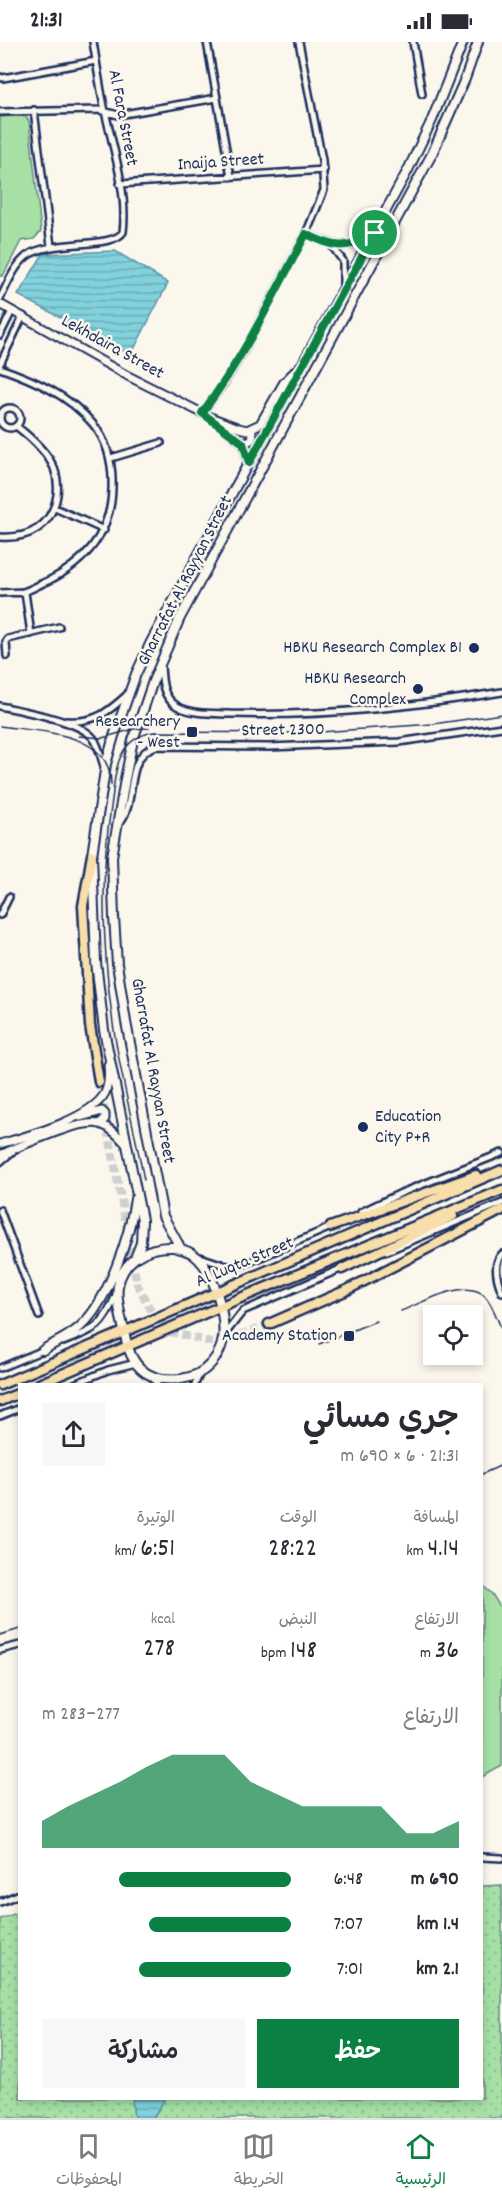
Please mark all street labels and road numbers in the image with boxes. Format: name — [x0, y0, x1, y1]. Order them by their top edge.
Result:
street label: Al Fara Street — [100, 68, 144, 169]
street label: Inaija Street — [177, 147, 265, 178]
street label: Lekhdaira Street — [56, 309, 168, 387]
street label: Gharrafat Al Rayyan Street — [132, 491, 240, 670]
street label: Street 2300 — [241, 718, 325, 744]
street label: Gharrafat Al Rayyan Street — [123, 976, 181, 1166]
street label: Al Luqta Street — [192, 1231, 298, 1295]

